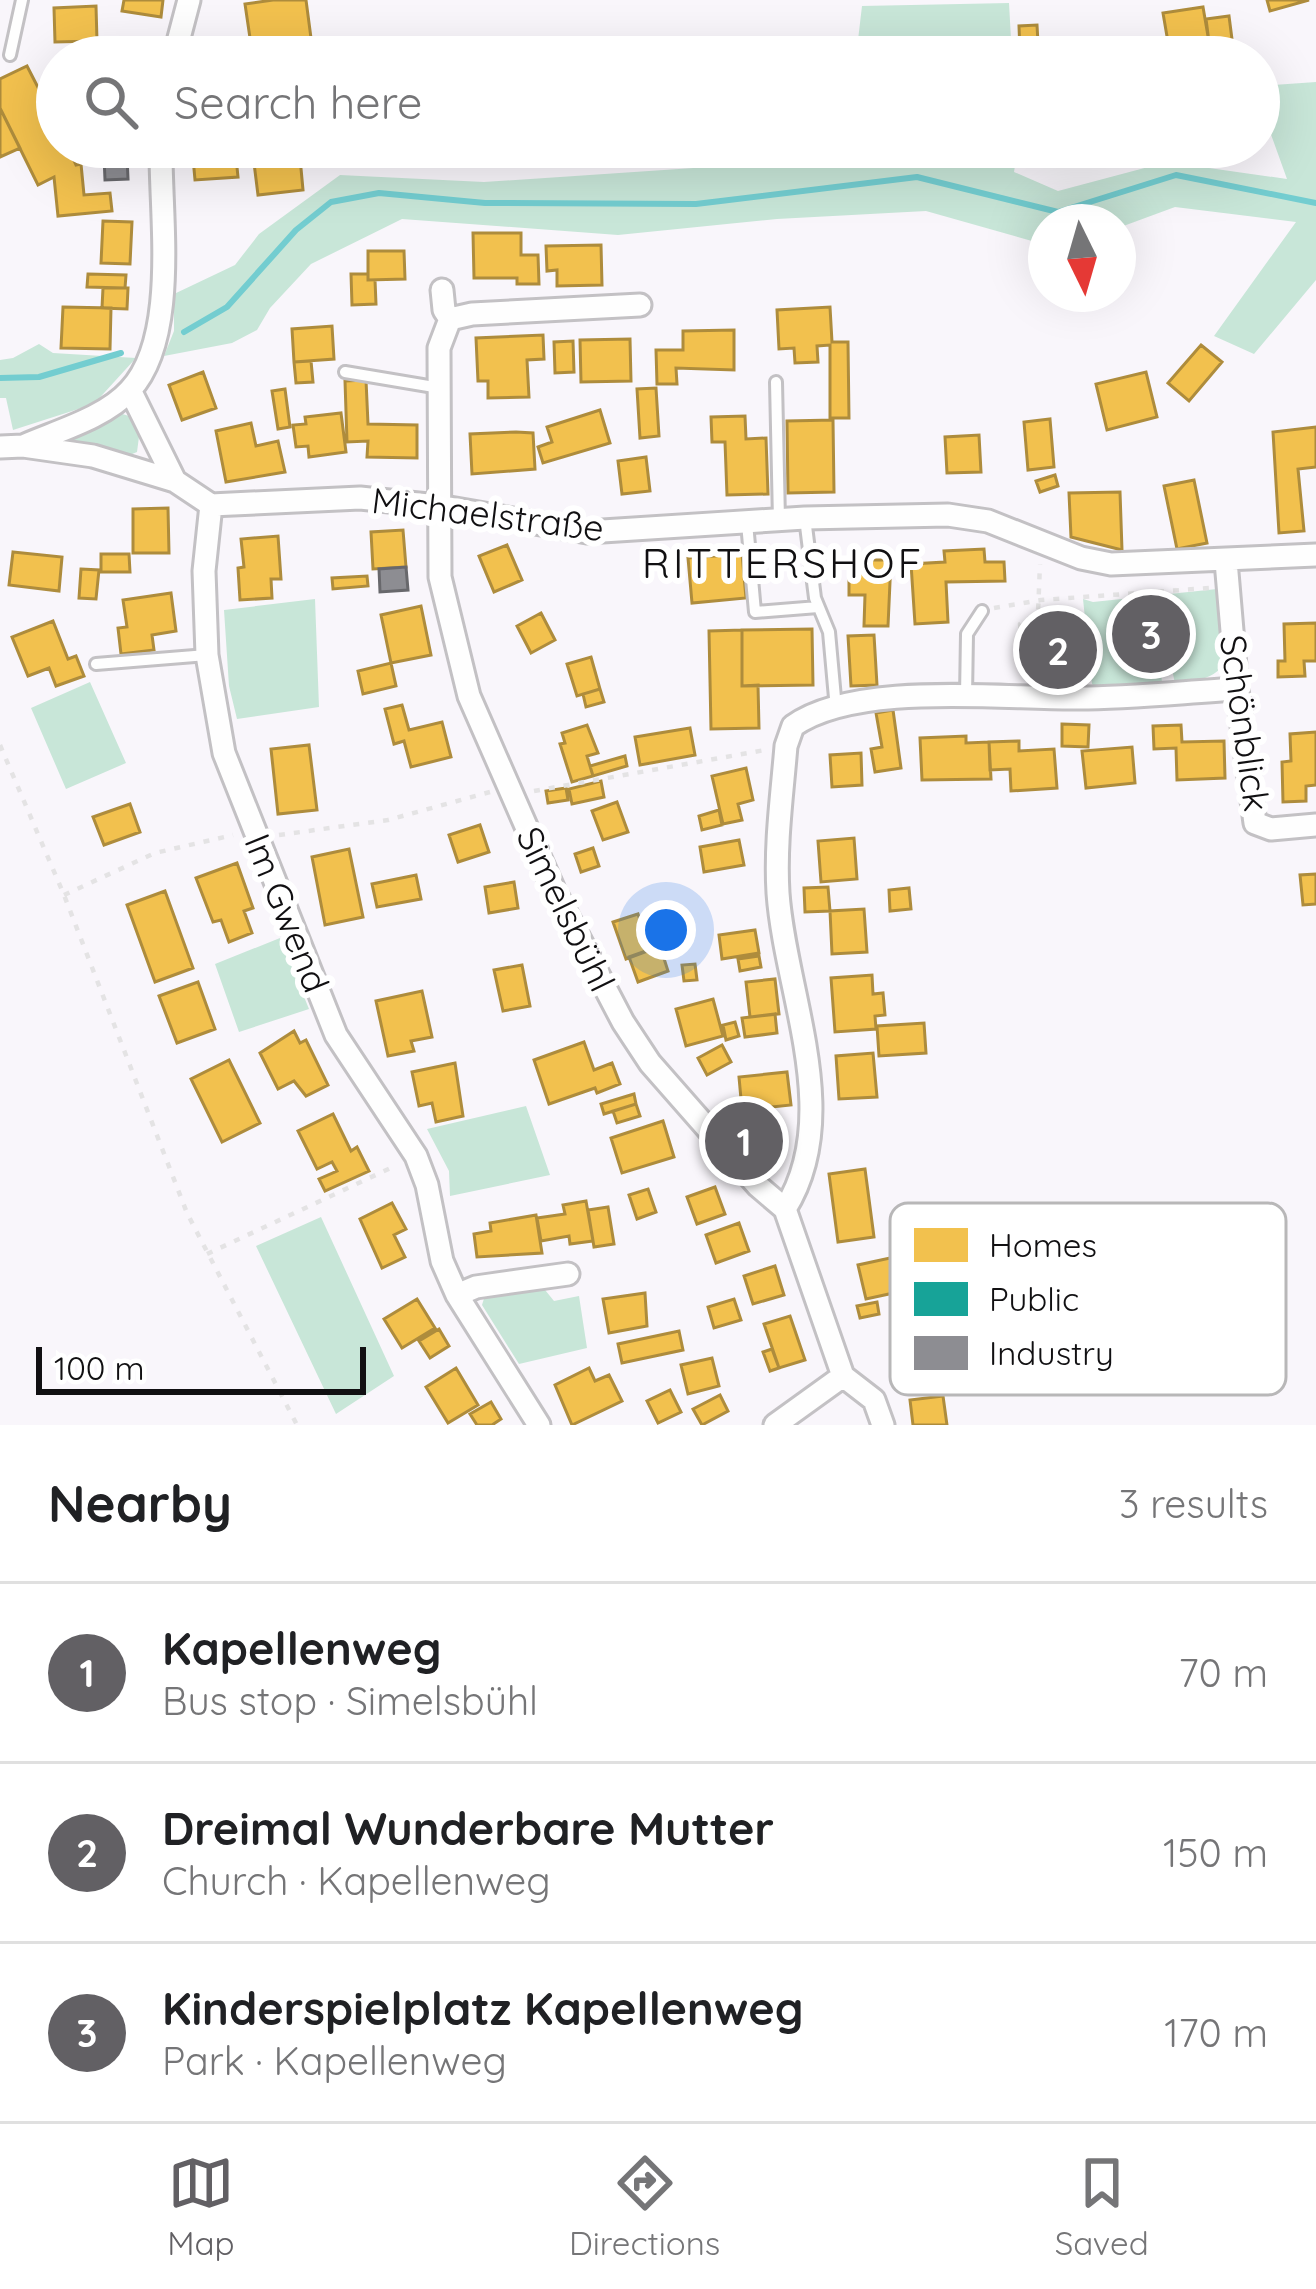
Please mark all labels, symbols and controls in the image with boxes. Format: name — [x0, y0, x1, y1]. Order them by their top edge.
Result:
search box — [36, 36, 1280, 168]
icon: search — [78, 69, 144, 135]
text: Search here — [174, 74, 422, 130]
north arrow — [1028, 204, 1136, 312]
street label: Michaelstraße — [369, 477, 607, 550]
district label: RITTERSHOF — [642, 536, 924, 589]
pin: 3 — [1112, 589, 1190, 679]
pin: 2 — [1019, 605, 1097, 695]
street label: Schönblick — [1211, 632, 1280, 814]
street label: Simelsbühl — [507, 819, 626, 998]
street label: Im Gwend — [235, 827, 340, 999]
your location — [636, 900, 696, 960]
pin: 1 — [705, 1096, 783, 1186]
legend — [890, 1203, 1286, 1395]
text: Homes — [989, 1224, 1097, 1265]
text: Public — [989, 1278, 1079, 1319]
text: Industry — [989, 1332, 1114, 1373]
scale bar — [36, 1341, 366, 1394]
text: 100 m — [54, 1347, 145, 1388]
text: Nearby — [48, 1471, 232, 1535]
text: 3 results — [1119, 1479, 1268, 1528]
text: Kapellenweg — [162, 1620, 441, 1676]
text: 1 — [79, 1648, 95, 1697]
text: 70 m — [1179, 1648, 1268, 1697]
text: Bus stop · Simelsbühl — [162, 1676, 538, 1725]
text: Dreimal Wunderbare Mutter — [162, 1800, 774, 1856]
text: 2 — [76, 1828, 98, 1877]
text: 150 m — [1163, 1828, 1268, 1877]
text: Church · Kapellenweg — [162, 1856, 550, 1905]
text: Kinderspielplatz Kapellenweg — [162, 1980, 803, 2036]
text: 3 — [77, 2008, 97, 2057]
text: 170 m — [1164, 2008, 1268, 2057]
text: Park · Kapellenweg — [162, 2036, 507, 2085]
tab: Map — [167, 2150, 235, 2263]
tab: Directions — [569, 2150, 720, 2263]
tab: Saved — [1055, 2150, 1149, 2263]

